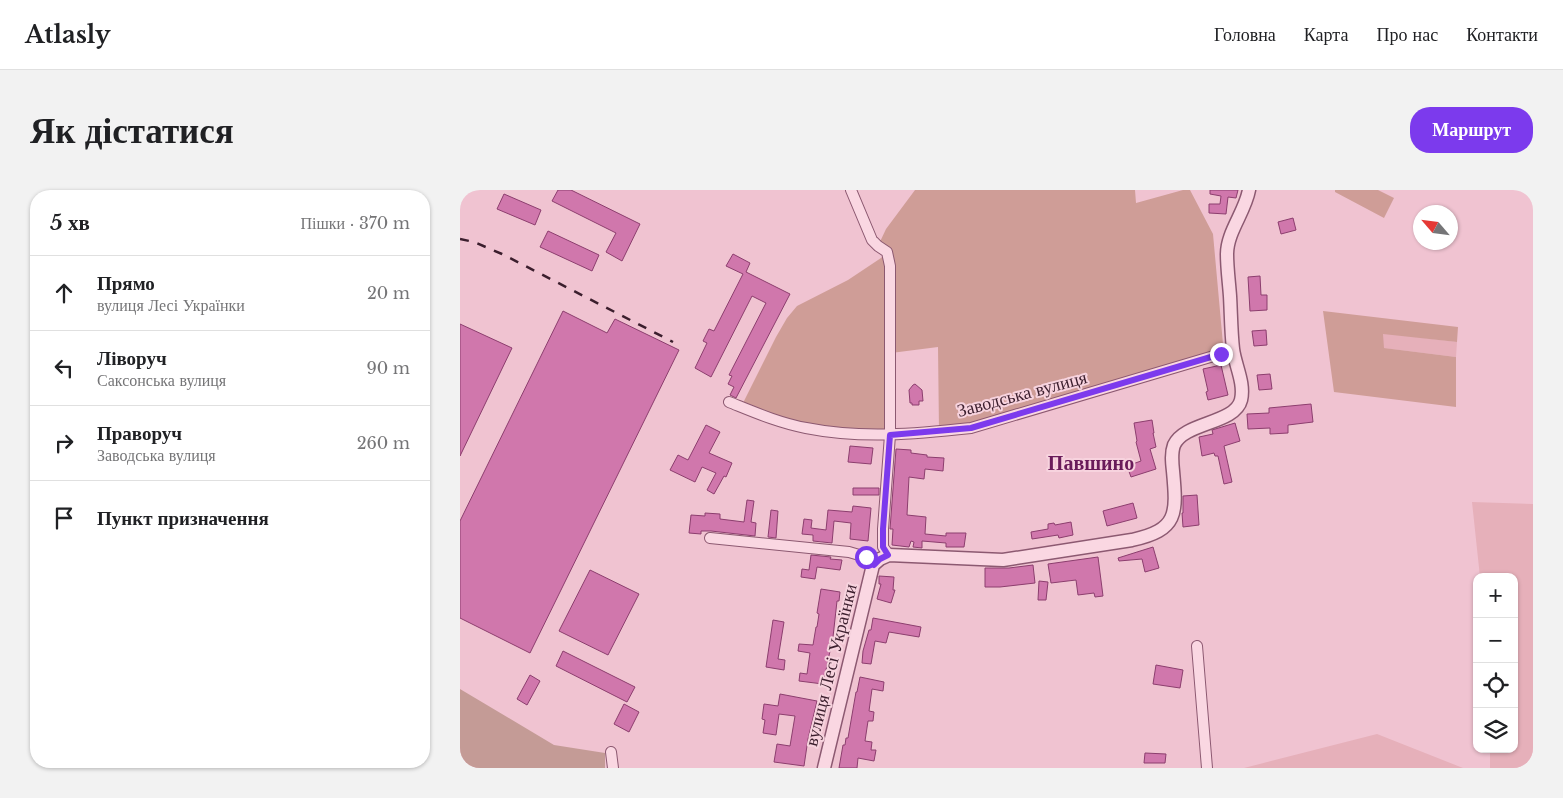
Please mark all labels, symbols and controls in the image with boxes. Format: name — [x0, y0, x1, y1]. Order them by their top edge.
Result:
text: Atlasly — [25, 20, 111, 49]
text: Головна — [1214, 24, 1276, 46]
text: Карта — [1304, 24, 1348, 46]
text: Про нас — [1376, 24, 1438, 46]
text: Контакти — [1466, 24, 1538, 46]
button: Маршрут — [1410, 107, 1533, 153]
text: Як дістатися — [30, 109, 234, 152]
north arrow — [1413, 205, 1458, 250]
text: 5 хв — [50, 210, 90, 236]
text: Пішки · 370 m — [301, 213, 410, 233]
text: Прямо — [97, 272, 155, 295]
icon: ahead — [50, 279, 78, 307]
text: 20 m — [367, 283, 410, 303]
text: вулиця Лесі Українки — [97, 295, 245, 315]
route end — [1210, 343, 1233, 366]
text: Ліворуч — [97, 347, 167, 370]
icon: left — [50, 354, 78, 382]
text: 90 m — [367, 358, 410, 378]
street label: Заводська вулиця — [955, 366, 1089, 422]
text: Саксонська вулиця — [97, 370, 226, 390]
text: Праворуч — [97, 422, 182, 445]
icon: right — [50, 429, 78, 457]
text: 260 m — [357, 433, 410, 453]
text: Заводська вулиця — [97, 445, 216, 465]
district label: Павшино — [1048, 451, 1134, 475]
icon: arrive — [50, 504, 78, 532]
text: Пункт призначення — [97, 507, 269, 530]
route start — [855, 546, 878, 569]
map controls — [1473, 573, 1518, 753]
button: + — [1473, 573, 1518, 618]
street label: вулиця Лесі Українки — [800, 581, 862, 748]
button: − — [1473, 618, 1518, 663]
button: locate — [1473, 663, 1518, 708]
button: layers — [1473, 708, 1518, 753]

